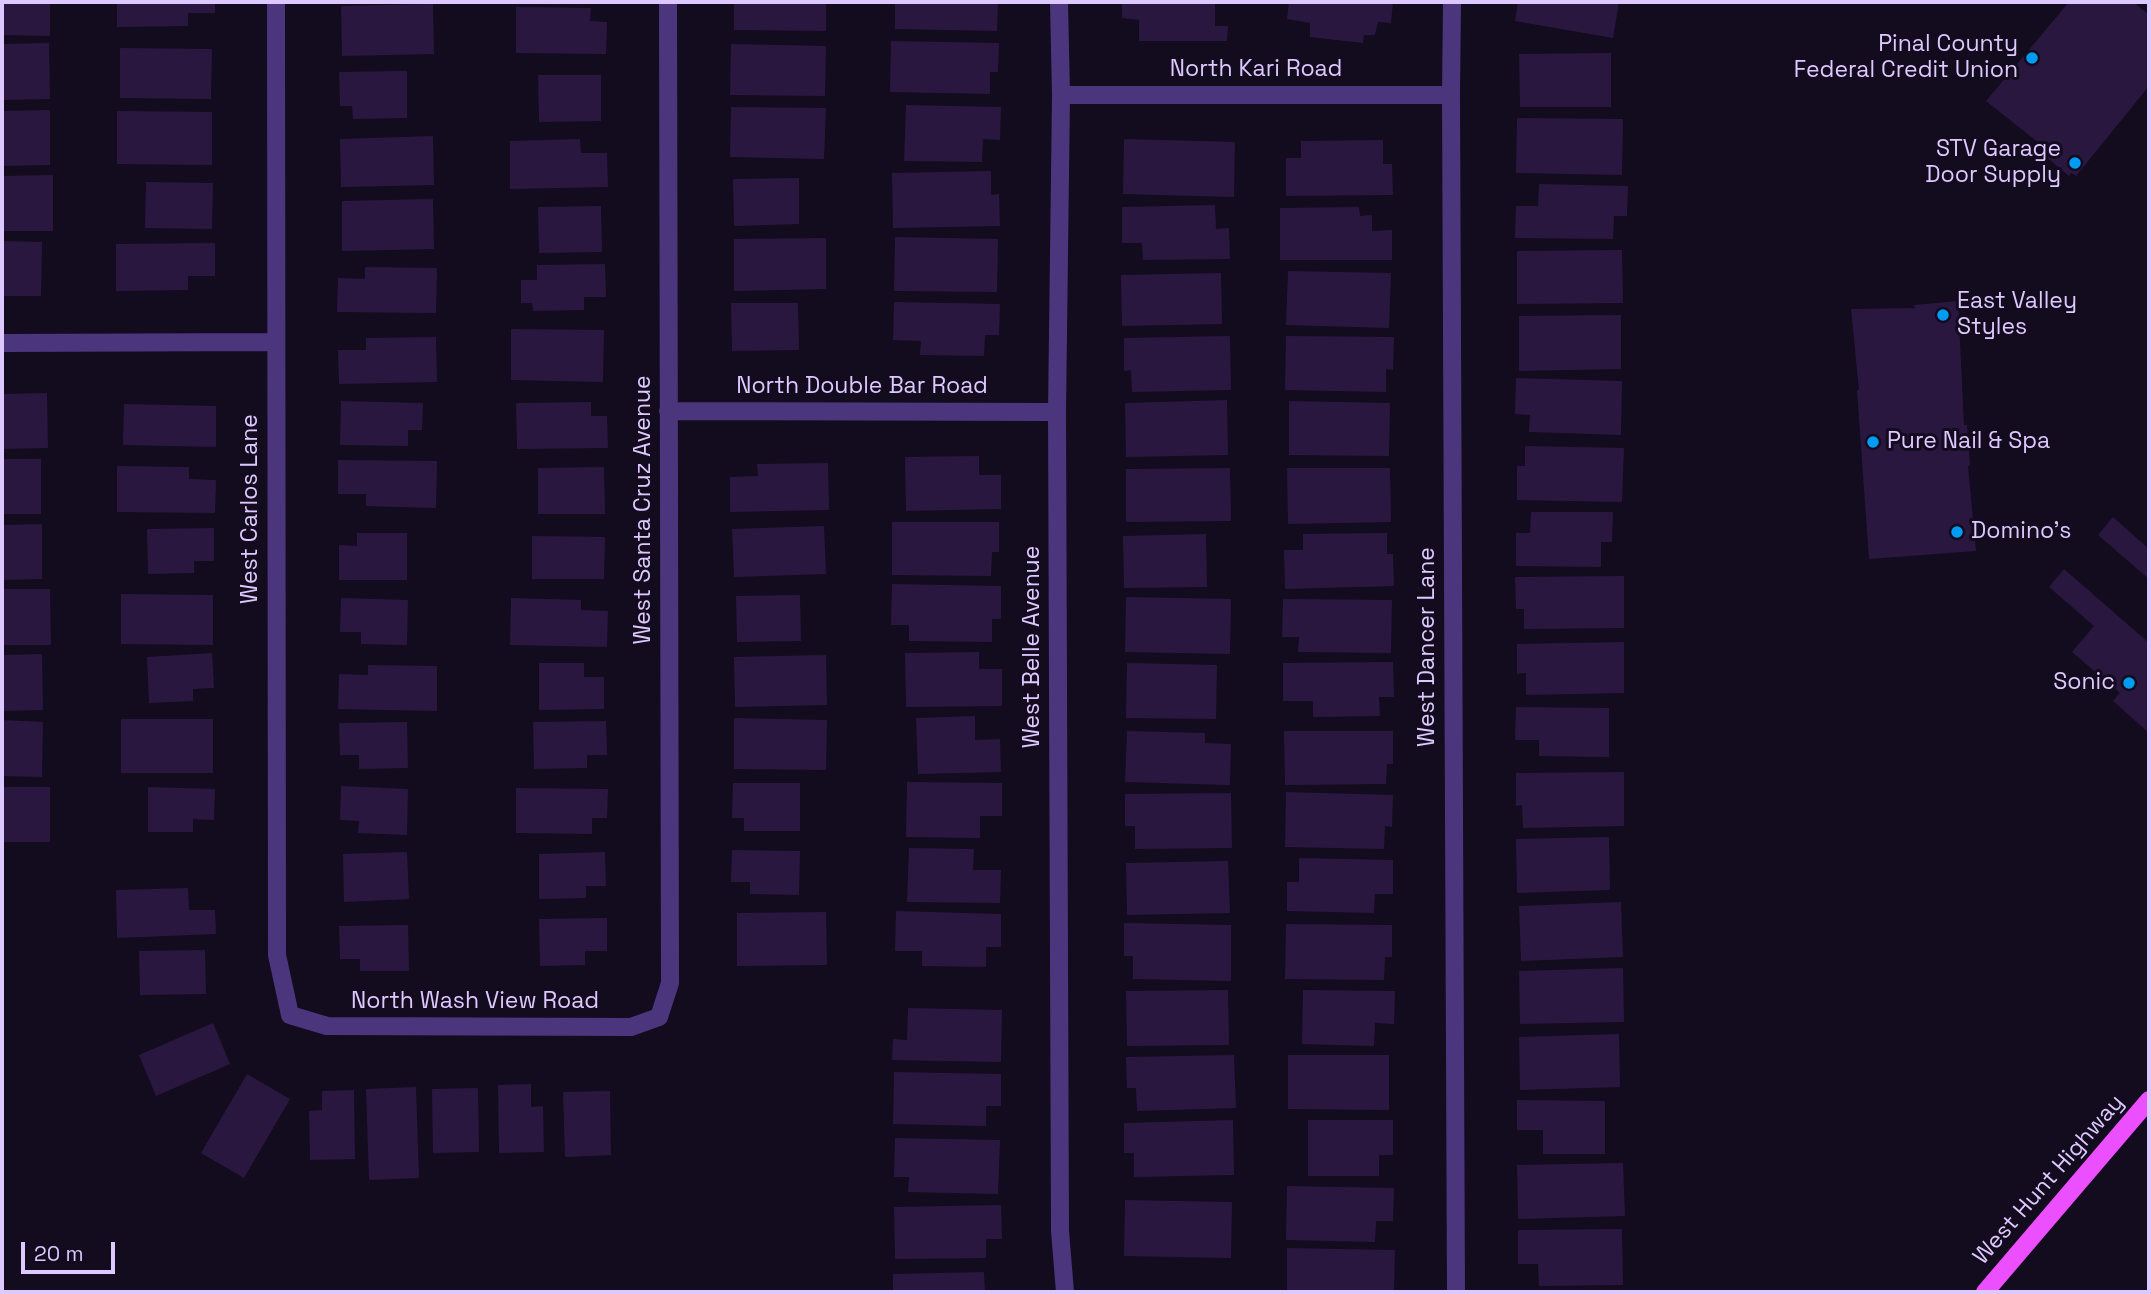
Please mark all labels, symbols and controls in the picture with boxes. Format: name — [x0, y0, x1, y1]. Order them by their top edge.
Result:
place label: Pinal County Federal Credit Union — [1794, 31, 2018, 85]
marker: Pinal County Federal Credit Union — [2024, 50, 2040, 66]
street label: North Kari Road — [1170, 56, 1342, 84]
place label: STV Garage Door Supply — [1925, 136, 2061, 190]
marker: STV Garage Door Supply — [2067, 155, 2083, 171]
place label: East Valley Styles — [1957, 288, 2077, 342]
marker: East Valley Styles — [1935, 307, 1951, 323]
street label: North Double Bar Road — [736, 373, 988, 401]
street label: West Santa Cruz Avenue — [630, 375, 658, 645]
street label: West Carlos Lane — [237, 414, 265, 604]
place label: Pure Nail & Spa — [1887, 428, 2050, 456]
marker: Pure Nail & Spa — [1865, 434, 1881, 450]
place label: Domino's — [1971, 518, 2071, 546]
marker: Domino's — [1949, 524, 1965, 540]
street label: West Belle Avenue — [1019, 546, 1047, 748]
street label: West Dancer Lane — [1414, 547, 1442, 747]
place label: Sonic — [2053, 669, 2115, 697]
marker: Sonic — [2121, 675, 2137, 691]
street label: North Wash View Road — [351, 988, 599, 1016]
street label: West Hunt Highway — [1968, 1089, 2130, 1271]
scale bar — [24, 1228, 119, 1272]
text: 20 m — [34, 1240, 84, 1267]

